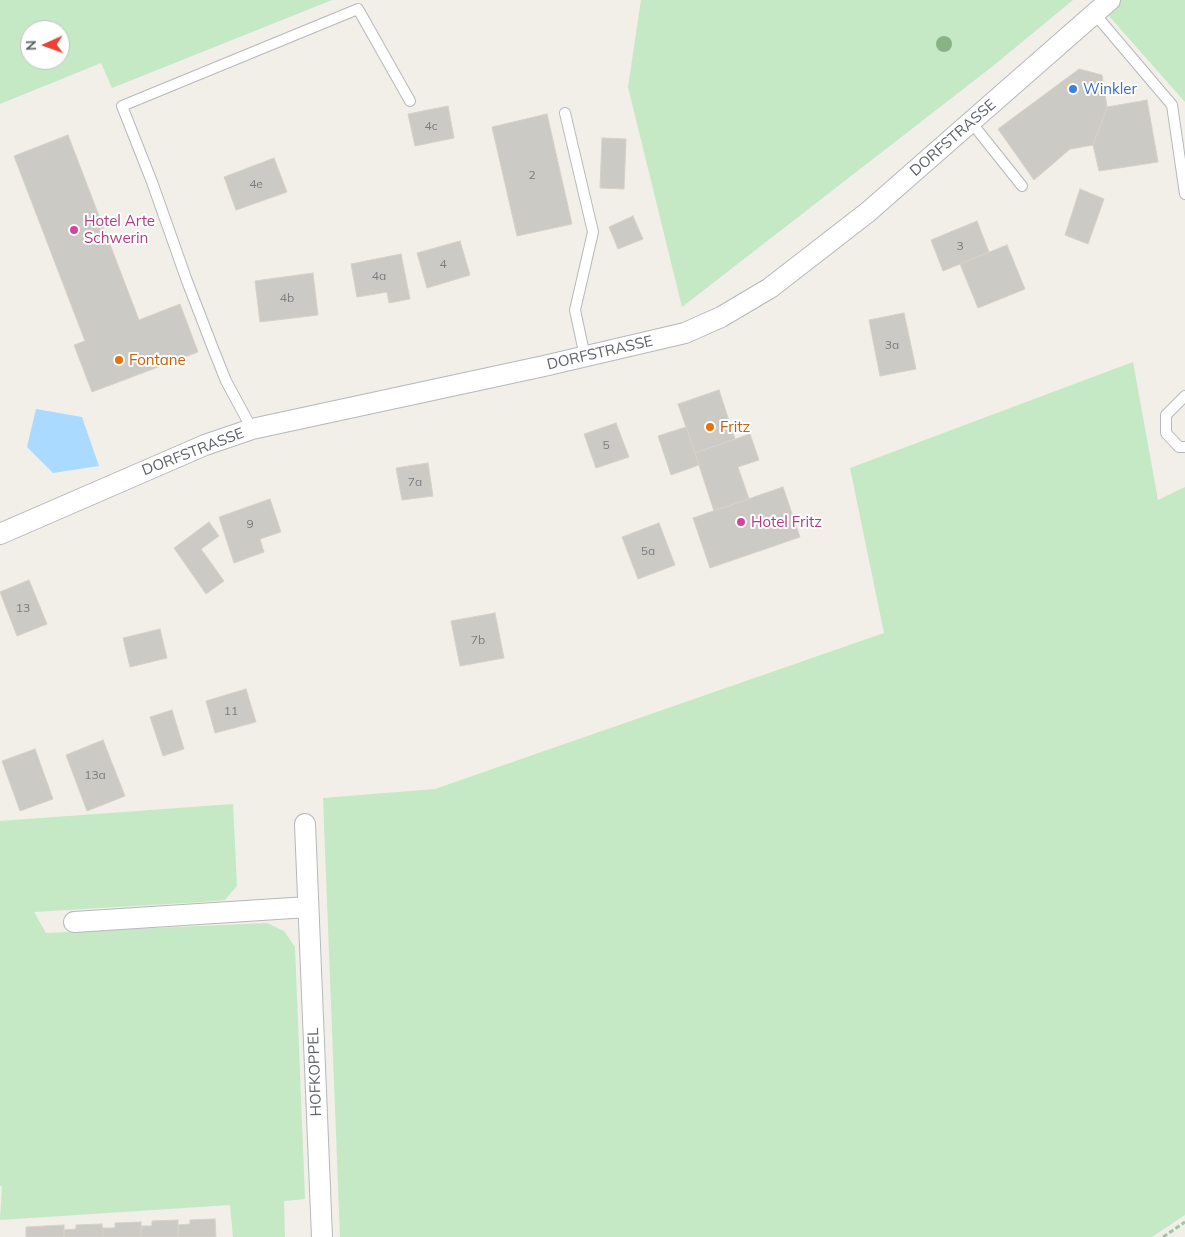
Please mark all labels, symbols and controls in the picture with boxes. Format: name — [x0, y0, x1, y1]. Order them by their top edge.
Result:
north arrow — [20, 20, 70, 70]
text: N — [22, 40, 40, 51]
place label: Winkler — [1083, 80, 1137, 98]
marker: Winkler — [1067, 83, 1079, 95]
street label: DORFSTRASSE — [906, 96, 1000, 180]
house number: 4c — [424, 119, 438, 133]
house number: 2 — [528, 168, 536, 182]
house number: 4e — [249, 177, 263, 191]
place label: Hotel Arte Schwerin — [84, 212, 155, 247]
marker: Hotel Arte Schwerin — [68, 224, 80, 236]
house number: 3 — [956, 239, 964, 253]
house number: 4 — [439, 257, 447, 271]
house number: 4a — [372, 269, 386, 283]
house number: 4b — [280, 291, 294, 305]
street label: DORFSTRASSE — [545, 332, 655, 374]
house number: 3a — [885, 338, 899, 352]
place label: Fontane — [129, 351, 186, 369]
marker: Fontane — [113, 354, 125, 366]
place label: Fritz — [720, 418, 750, 436]
marker: Fritz — [704, 421, 716, 433]
street label: DORFSTRASSE — [139, 424, 247, 480]
house number: 5 — [602, 438, 610, 452]
house number: 7a — [408, 475, 422, 489]
place label: Hotel Fritz — [751, 513, 822, 531]
marker: Hotel Fritz — [735, 516, 747, 528]
house number: 9 — [246, 517, 254, 531]
house number: 5a — [641, 544, 655, 558]
house number: 13 — [16, 601, 30, 615]
house number: 7b — [471, 633, 485, 647]
house number: 11 — [224, 704, 238, 718]
house number: 13a — [84, 768, 106, 782]
street label: HOFKOPPEL — [304, 1027, 326, 1117]

